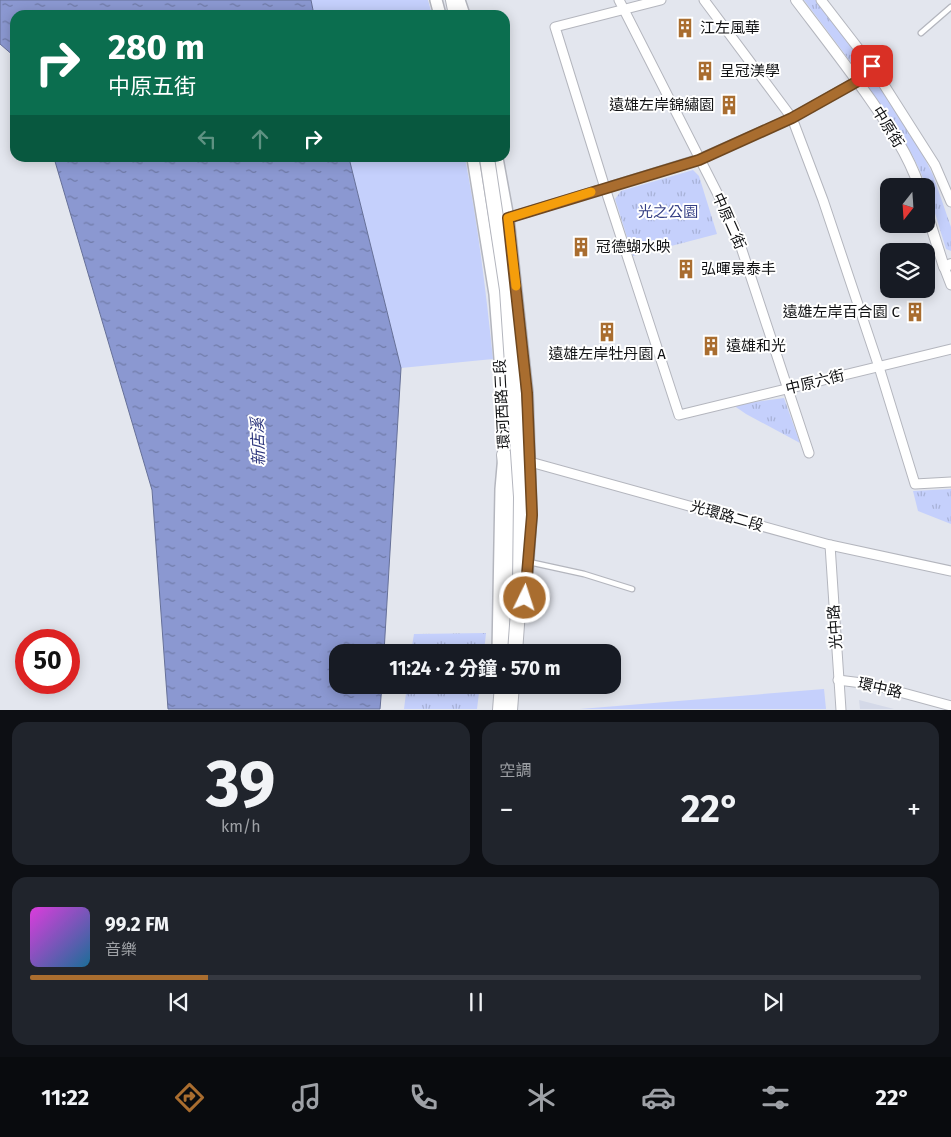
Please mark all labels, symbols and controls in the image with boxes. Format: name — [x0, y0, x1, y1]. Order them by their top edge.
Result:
building icon: 江左風華 — [674, 17, 696, 39]
place label: 江左風華 — [700, 19, 760, 37]
text: 280 m — [108, 26, 205, 68]
icon: right — [25, 30, 90, 95]
pin — [851, 45, 893, 87]
icon: arrive — [858, 52, 886, 80]
building icon: 呈冠渼學 — [694, 60, 716, 82]
place label: 呈冠渼學 — [720, 62, 780, 80]
text: 中原五街 — [108, 73, 196, 100]
building icon: 遠雄左岸錦繡園 — [718, 94, 740, 116]
place label: 遠雄左岸錦繡園 — [609, 96, 714, 114]
street label: 中原街 — [868, 103, 908, 151]
icon: left — [193, 125, 221, 153]
icon: ahead — [246, 125, 274, 153]
icon: right — [299, 125, 327, 153]
north arrow — [880, 178, 935, 232]
map controls — [880, 178, 935, 298]
street label: 中原二街 — [709, 190, 749, 252]
park label: 光之公園 — [638, 203, 698, 221]
building icon: 冠德蝴水映 — [570, 236, 592, 258]
place label: 冠德蝴水映 — [596, 238, 671, 256]
button: layers — [880, 243, 935, 298]
building icon: 弘暉景泰丰 — [675, 258, 697, 280]
place label: 弘暉景泰丰 — [701, 260, 776, 278]
building icon: 遠雄左岸百合園 C — [904, 301, 926, 323]
place label: 遠雄左岸百合園 C — [783, 303, 901, 321]
building icon: 遠雄左岸牡丹園 A — [596, 321, 618, 343]
building icon: 遠雄和光 — [700, 335, 722, 357]
place label: 遠雄和光 — [726, 337, 786, 355]
place label: 遠雄左岸牡丹園 A — [548, 345, 666, 363]
street label: 環河西路三段 — [491, 359, 513, 449]
street label: 中原六街 — [784, 366, 846, 398]
water label: 新店溪 — [248, 416, 268, 466]
street label: 光環路二段 — [688, 497, 766, 535]
position arrow — [498, 571, 550, 623]
street label: 光中路 — [824, 604, 846, 650]
speed limit sign: 50 — [15, 629, 80, 694]
text: 11:24 · 2 分鐘 · 570 m — [389, 657, 561, 680]
street label: 環中路 — [856, 674, 904, 702]
text: 39 — [206, 745, 276, 823]
text: 空調 — [500, 761, 532, 780]
text: 22° — [681, 786, 740, 832]
text: − — [500, 793, 514, 826]
text: + — [907, 793, 921, 826]
text: km/h — [221, 817, 261, 836]
text: 99.2 FM — [105, 913, 169, 936]
text: 音樂 — [105, 940, 137, 959]
icon: previous — [165, 988, 193, 1016]
icon: pause — [462, 988, 490, 1016]
icon: next — [759, 988, 787, 1016]
icon: directions — [172, 1080, 207, 1115]
icon: music — [289, 1080, 324, 1115]
icon: phone — [406, 1080, 441, 1115]
icon: climate — [524, 1080, 559, 1115]
icon: car — [641, 1080, 676, 1115]
icon: filters — [758, 1080, 793, 1115]
text: 11:22 — [41, 1084, 89, 1111]
text: 22° — [876, 1084, 910, 1111]

